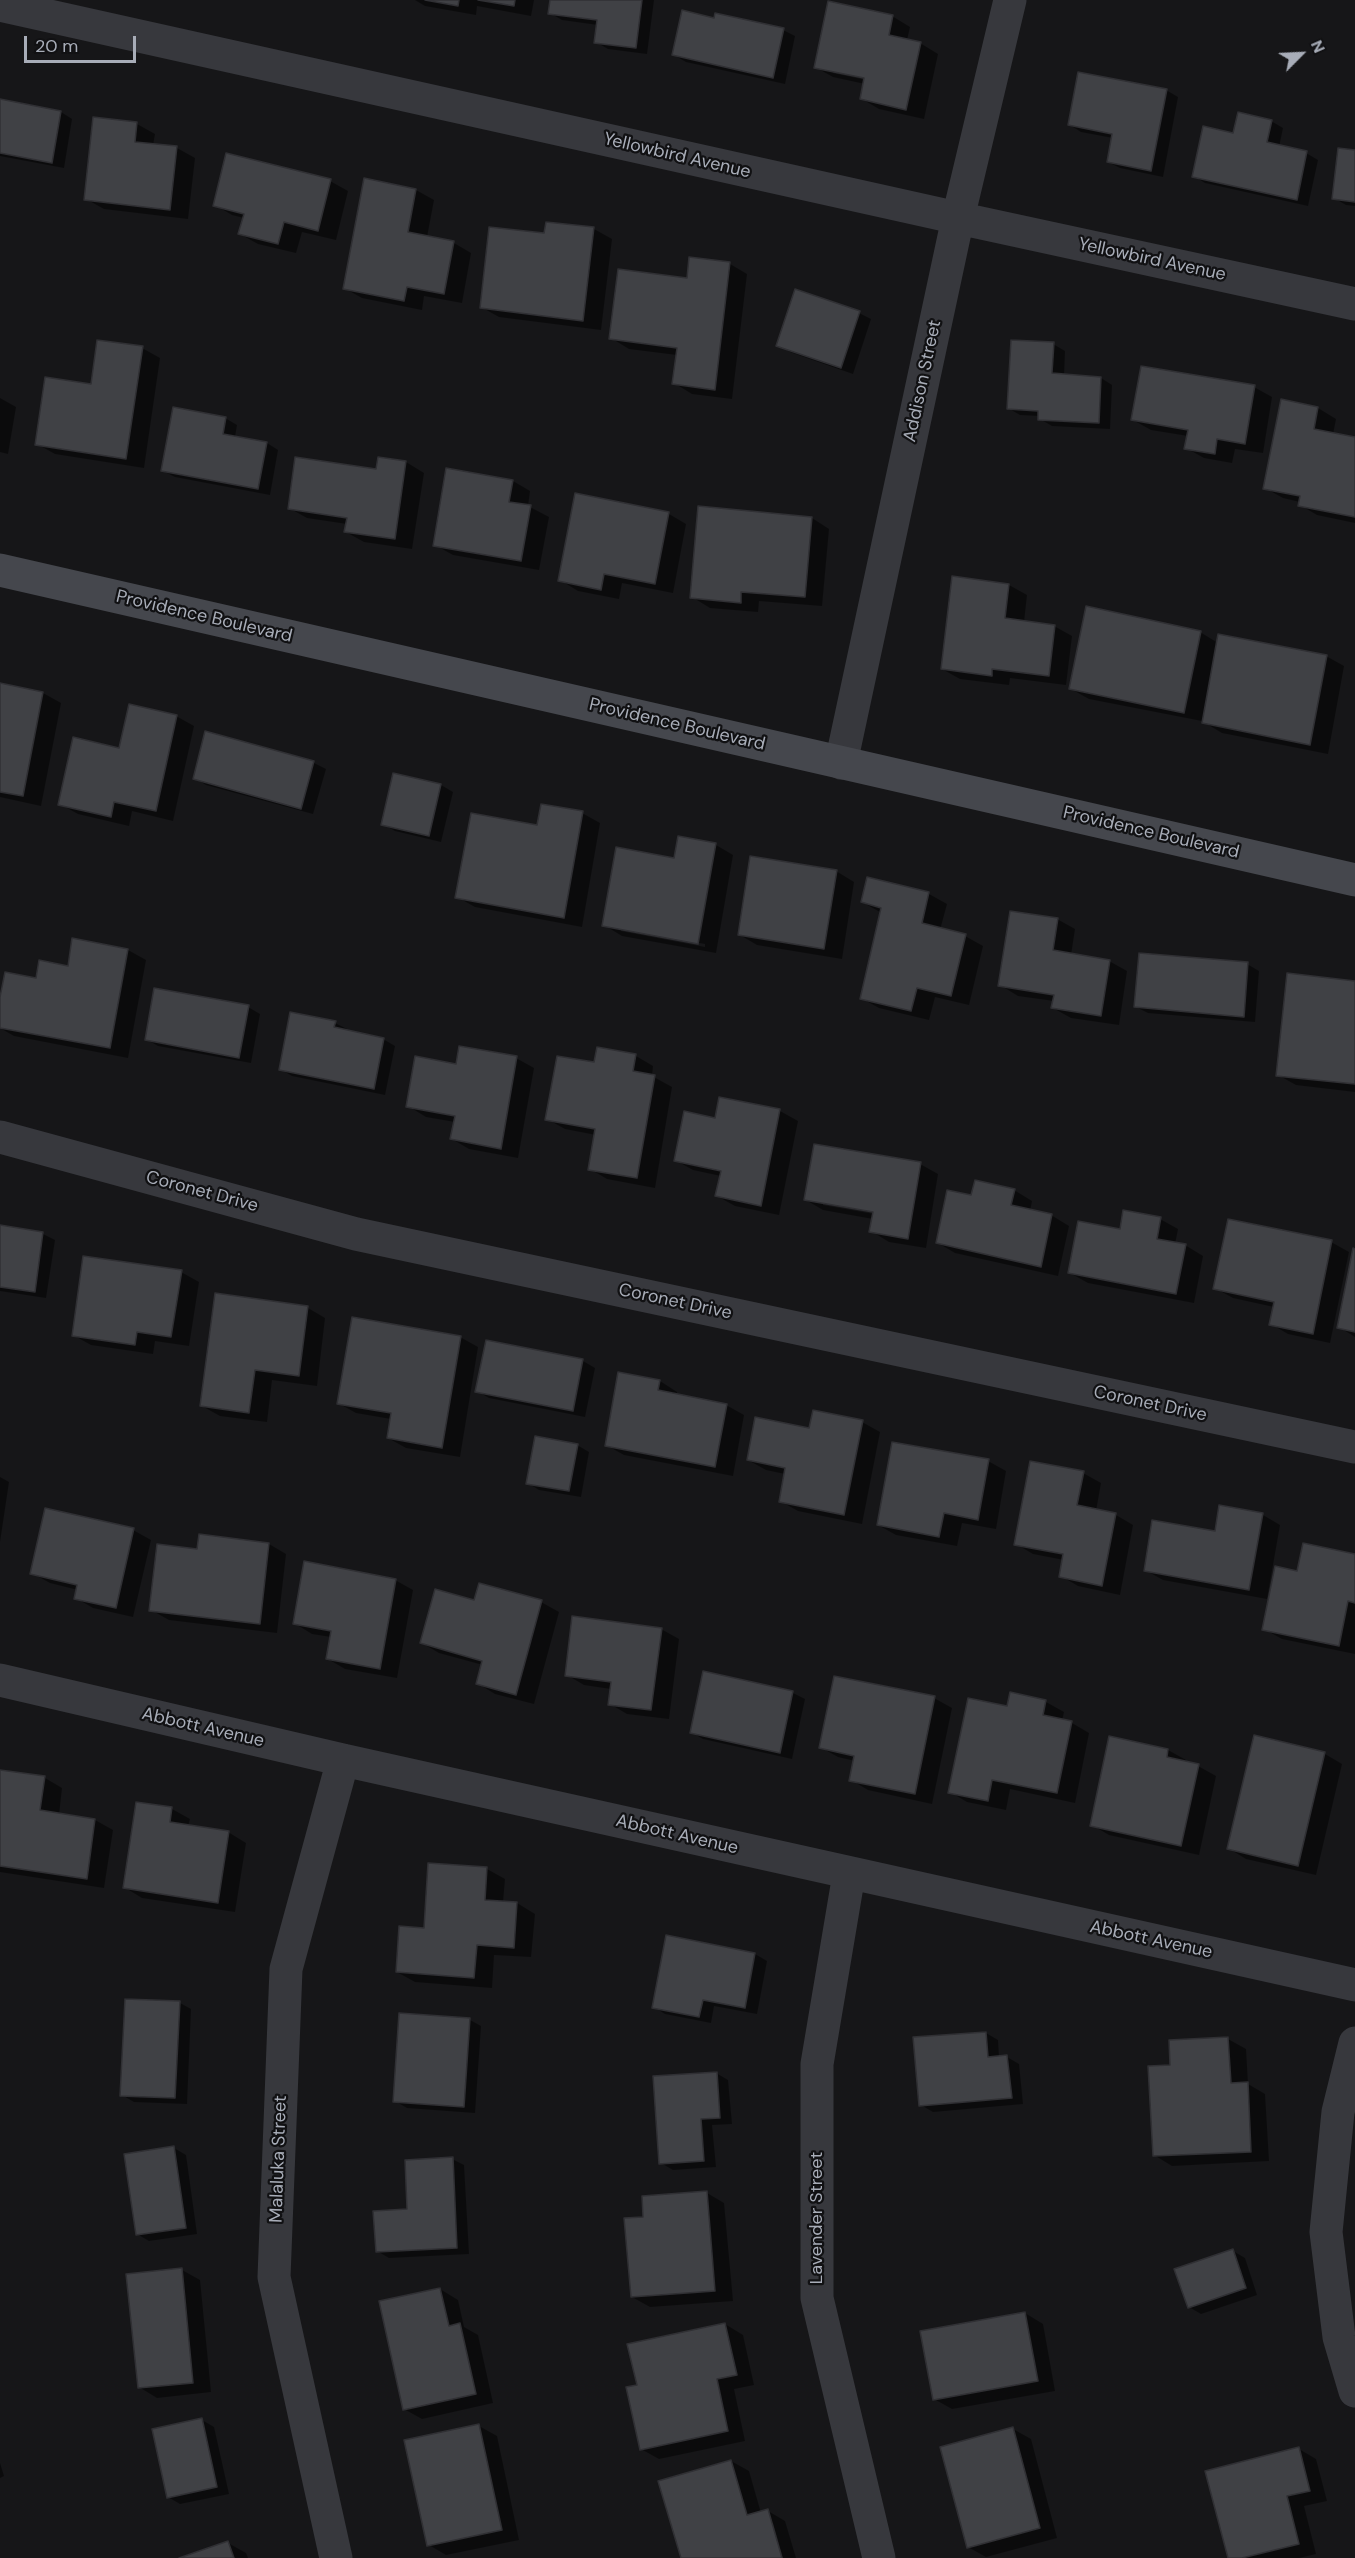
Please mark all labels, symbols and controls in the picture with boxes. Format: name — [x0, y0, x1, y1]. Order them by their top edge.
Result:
scale bar — [27, 24, 140, 62]
north arrow — [1271, 24, 1331, 84]
text: 20 m — [35, 34, 78, 58]
text: N — [1306, 37, 1330, 56]
street label: Yellowbird Avenue — [601, 129, 753, 183]
street label: Yellowbird Avenue — [1076, 234, 1228, 286]
street label: Addison Street — [900, 318, 946, 444]
street label: Providence Boulevard — [114, 586, 294, 648]
street label: Providence Boulevard — [587, 694, 767, 756]
street label: Providence Boulevard — [1061, 802, 1241, 864]
street label: Coronet Drive — [144, 1167, 260, 1217]
street label: Coronet Drive — [616, 1279, 734, 1325]
street label: Coronet Drive — [1091, 1381, 1209, 1427]
street label: Abbott Avenue — [140, 1703, 266, 1753]
street label: Abbott Avenue — [614, 1810, 740, 1860]
street label: Abbott Avenue — [1088, 1916, 1214, 1964]
street label: Malaluka Street — [266, 2095, 292, 2223]
street label: Lavender Street — [806, 2152, 828, 2284]

